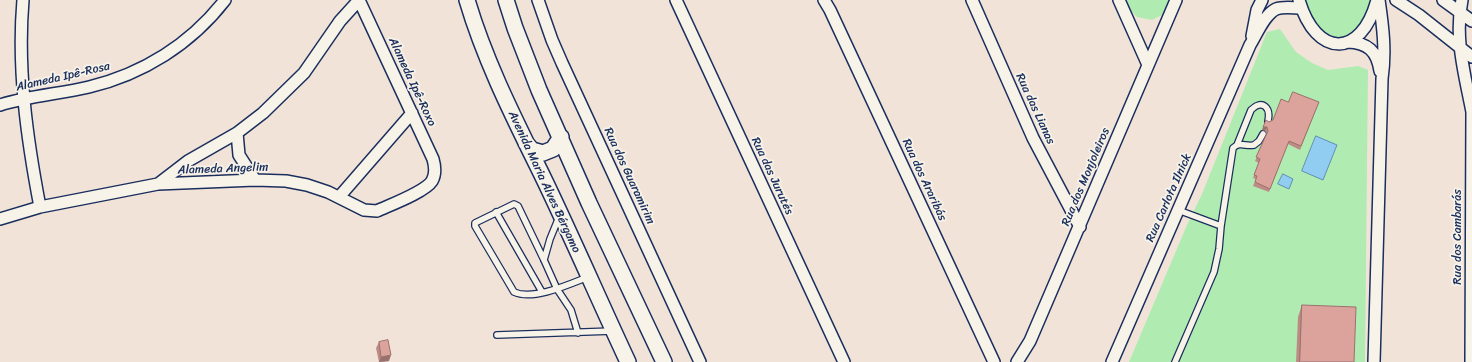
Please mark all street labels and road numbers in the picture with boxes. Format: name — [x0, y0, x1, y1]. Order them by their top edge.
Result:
street label: Alameda Ipê-Roxo — [385, 35, 439, 129]
street label: Alameda Ipê-Rosa — [15, 59, 111, 95]
street label: Rua das Lianas — [1012, 71, 1058, 147]
street label: Avenida Maria Alves Bérgamo — [505, 109, 583, 255]
street label: Rua dos Guaramirim — [600, 125, 658, 227]
street label: Rua dos Monjoleiros — [1059, 126, 1113, 228]
street label: Rua das Jurutés — [748, 135, 796, 217]
street label: Rua dos Araribás — [899, 137, 949, 223]
street label: Rua Carlota Ilnick — [1143, 152, 1195, 244]
street label: Alameda Angelim — [177, 160, 269, 178]
street label: Rua dos Cambarás — [1451, 189, 1465, 285]

